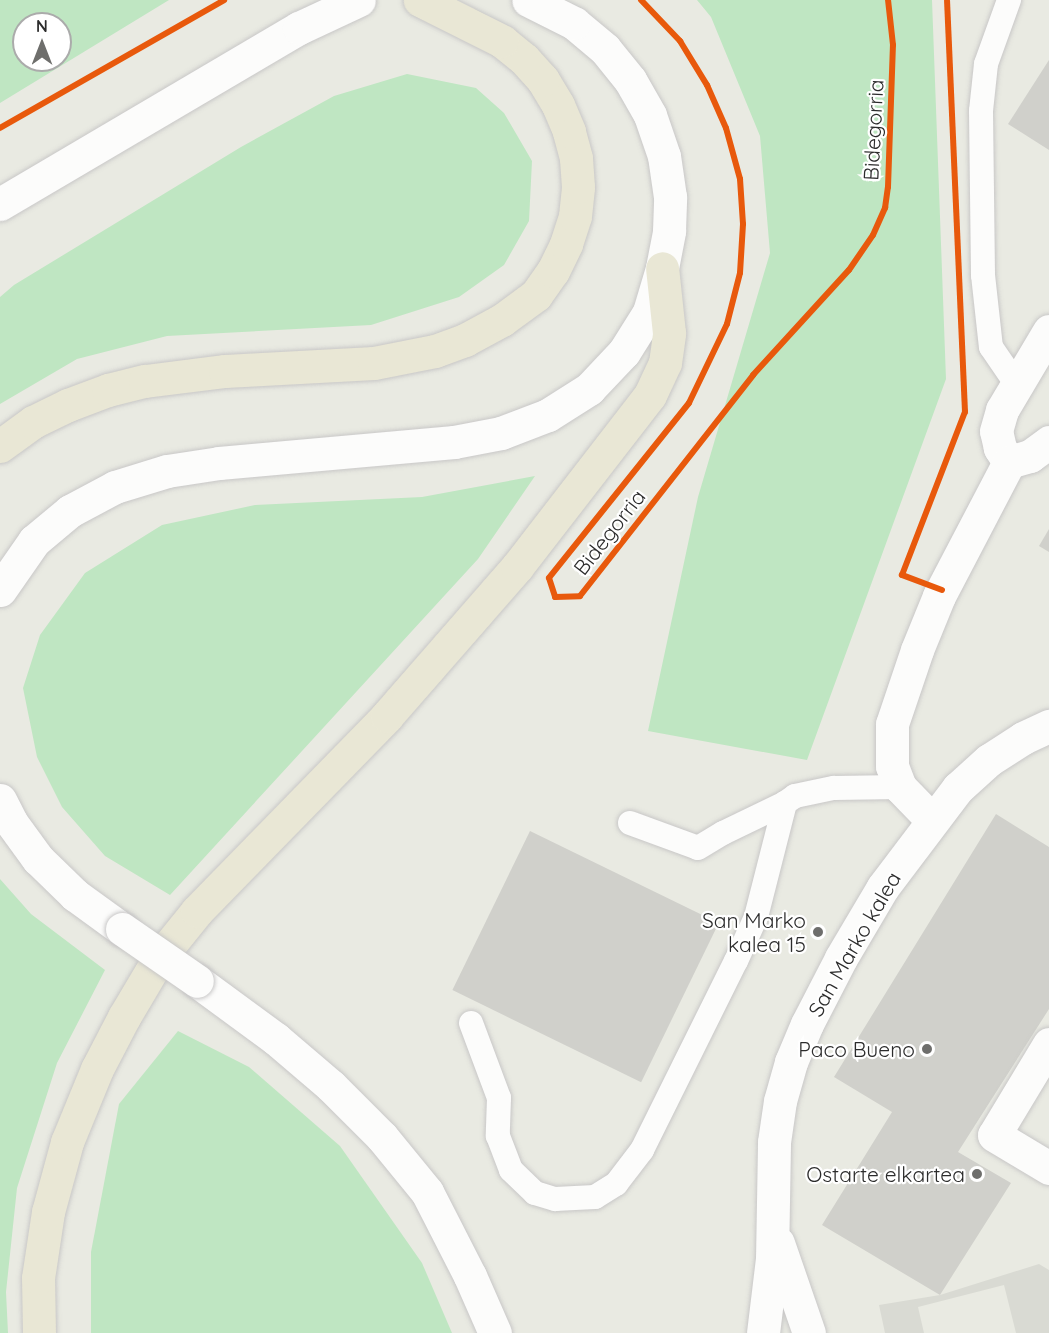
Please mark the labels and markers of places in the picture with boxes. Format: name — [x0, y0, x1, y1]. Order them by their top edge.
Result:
place label: San Marko kalea 15 — [702, 907, 806, 957]
marker: San Marko kalea 15 — [811, 925, 825, 939]
place label: Paco Bueno — [798, 1036, 915, 1062]
marker: Paco Bueno — [920, 1042, 934, 1056]
place label: Ostarte elkartea — [806, 1161, 965, 1187]
marker: Ostarte elkartea — [970, 1167, 984, 1181]

